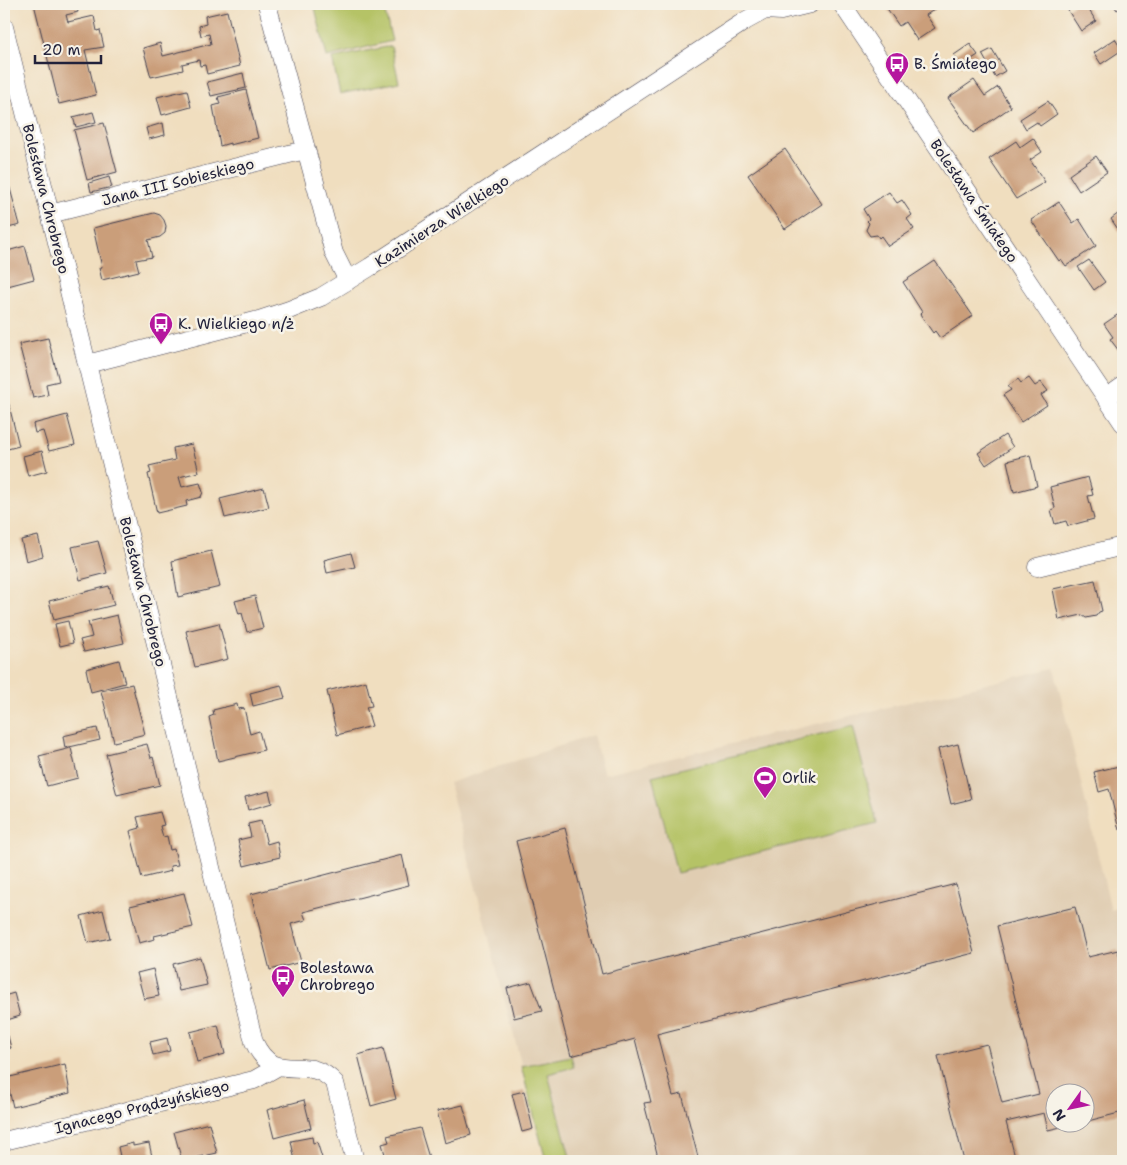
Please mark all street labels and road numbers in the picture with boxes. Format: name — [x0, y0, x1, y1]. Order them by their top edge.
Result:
street label: Bolesława Chrobrego — [18, 122, 74, 276]
street label: Bolesława Śmiałego — [925, 135, 1024, 267]
street label: Jana III Sobieskiego — [100, 153, 256, 211]
street label: Kazimierza Wielkiego — [371, 170, 513, 272]
street label: Bolesława Chrobrego — [115, 515, 171, 669]
street label: Ignacego Prądzyńskiego — [53, 1076, 231, 1138]

